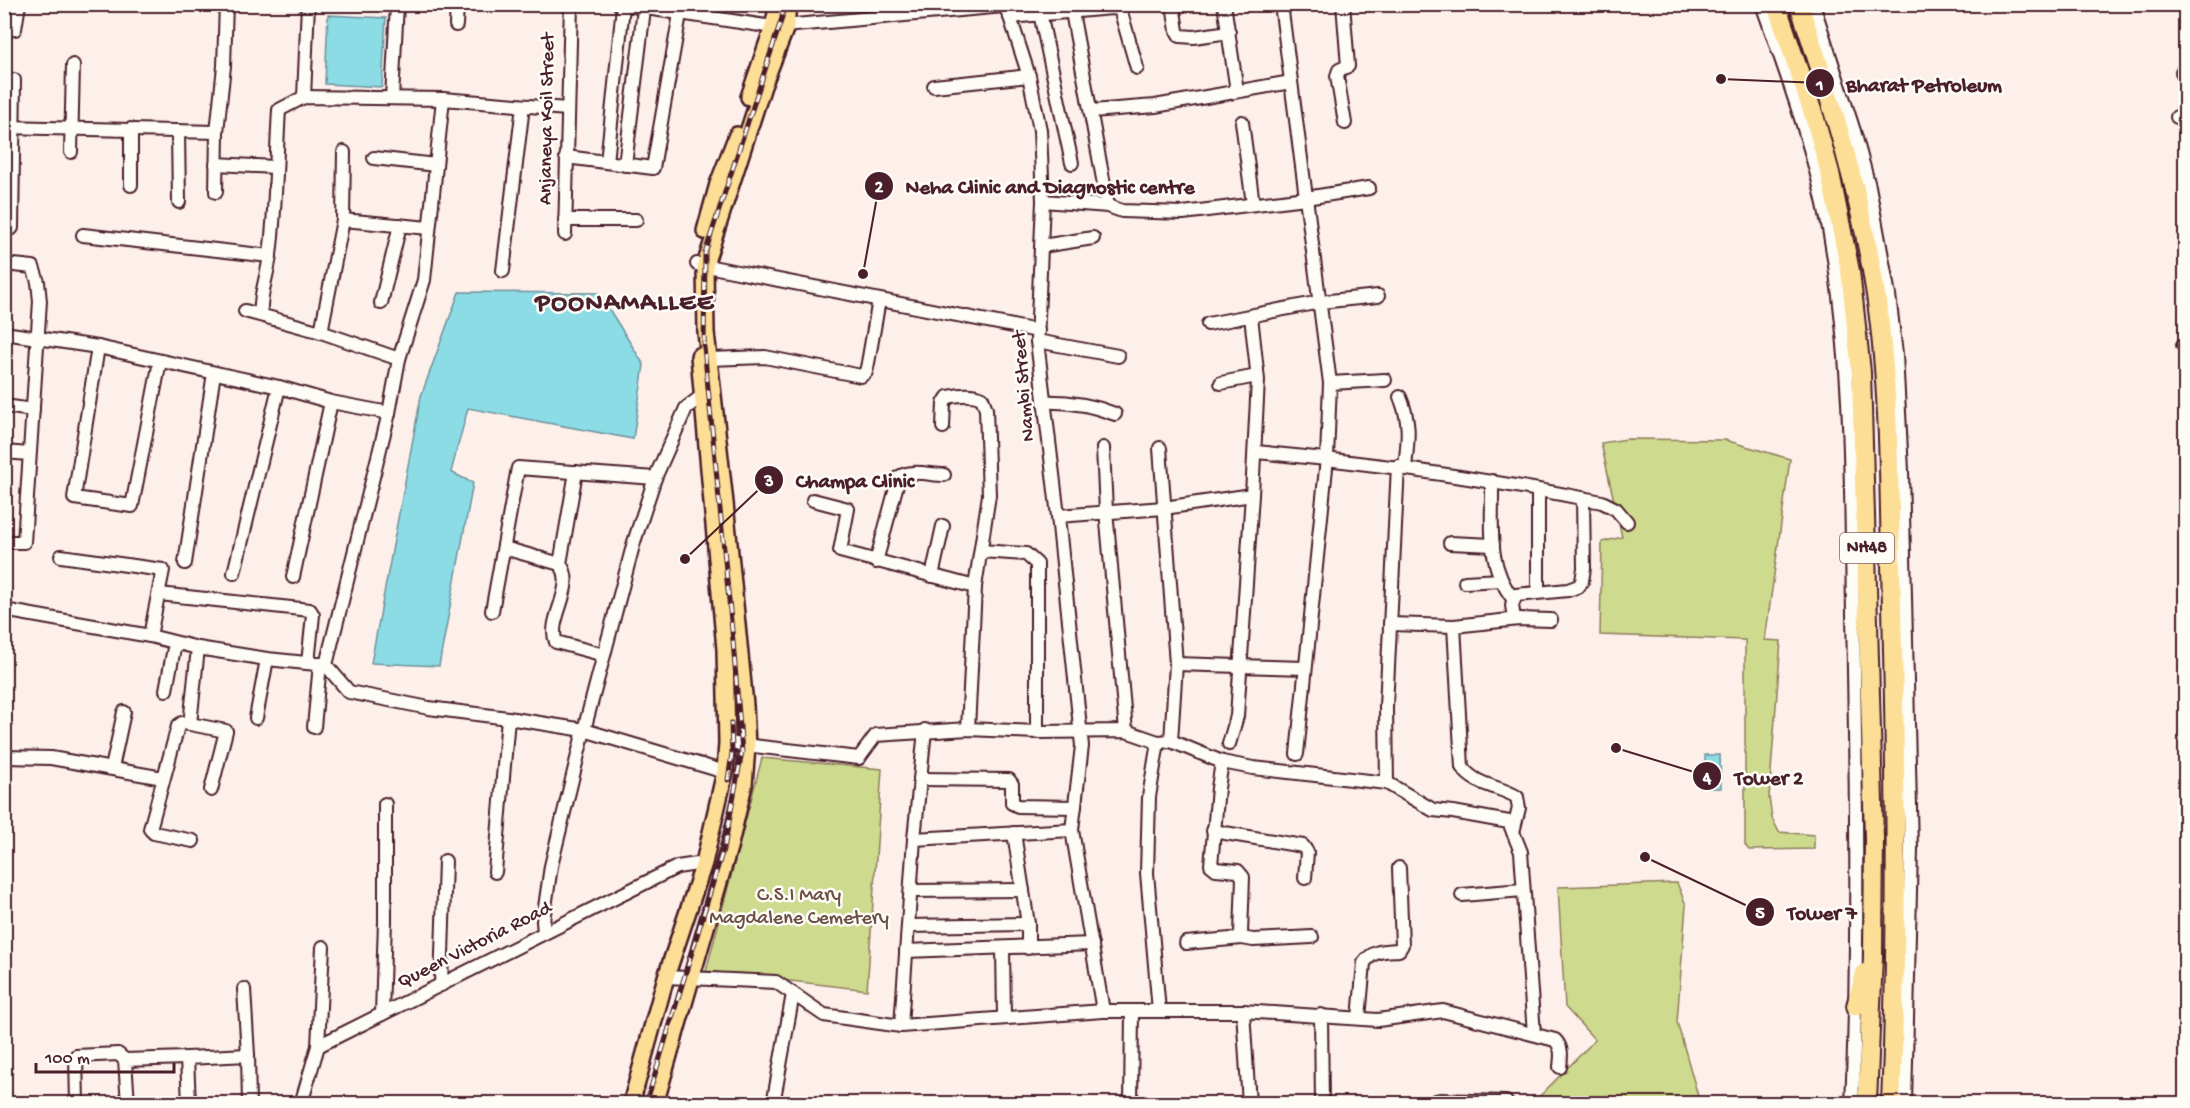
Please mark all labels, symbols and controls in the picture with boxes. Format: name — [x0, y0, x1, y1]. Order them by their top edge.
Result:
street label: Anjaneya Koil Street — [535, 31, 561, 205]
callout: Bharat Petroleum — [1805, 64, 2014, 103]
text: Bharat Petroleum — [1845, 75, 2002, 100]
text: 1 — [1815, 76, 1824, 97]
callout: Neha Clinic and Diagnostic centre — [864, 166, 1207, 205]
text: Neha Clinic and Diagnostic centre — [905, 177, 1196, 202]
text: 2 — [875, 178, 884, 199]
district label: POONAMALLEE — [533, 289, 715, 320]
street label: Nambi Street — [1009, 328, 1041, 442]
callout: Champa Clinic — [754, 460, 926, 499]
text: Champa Clinic — [795, 471, 916, 496]
text: 3 — [763, 472, 774, 493]
road number: NH48 — [1840, 533, 1894, 563]
callout: Tower 2 — [1692, 757, 1815, 796]
text: Tower 2 — [1733, 768, 1804, 793]
text: 4 — [1702, 769, 1712, 790]
park label: C.S.I Mary Magdalene Cemetery — [709, 885, 889, 931]
callout: Tower 7 — [1745, 893, 1868, 932]
street label: Queen Victoria Road — [394, 896, 558, 995]
text: Tower 7 — [1785, 903, 1858, 928]
text: 5 — [1755, 904, 1765, 925]
scale bar — [36, 1036, 174, 1074]
text: 100 m — [44, 1049, 90, 1070]

